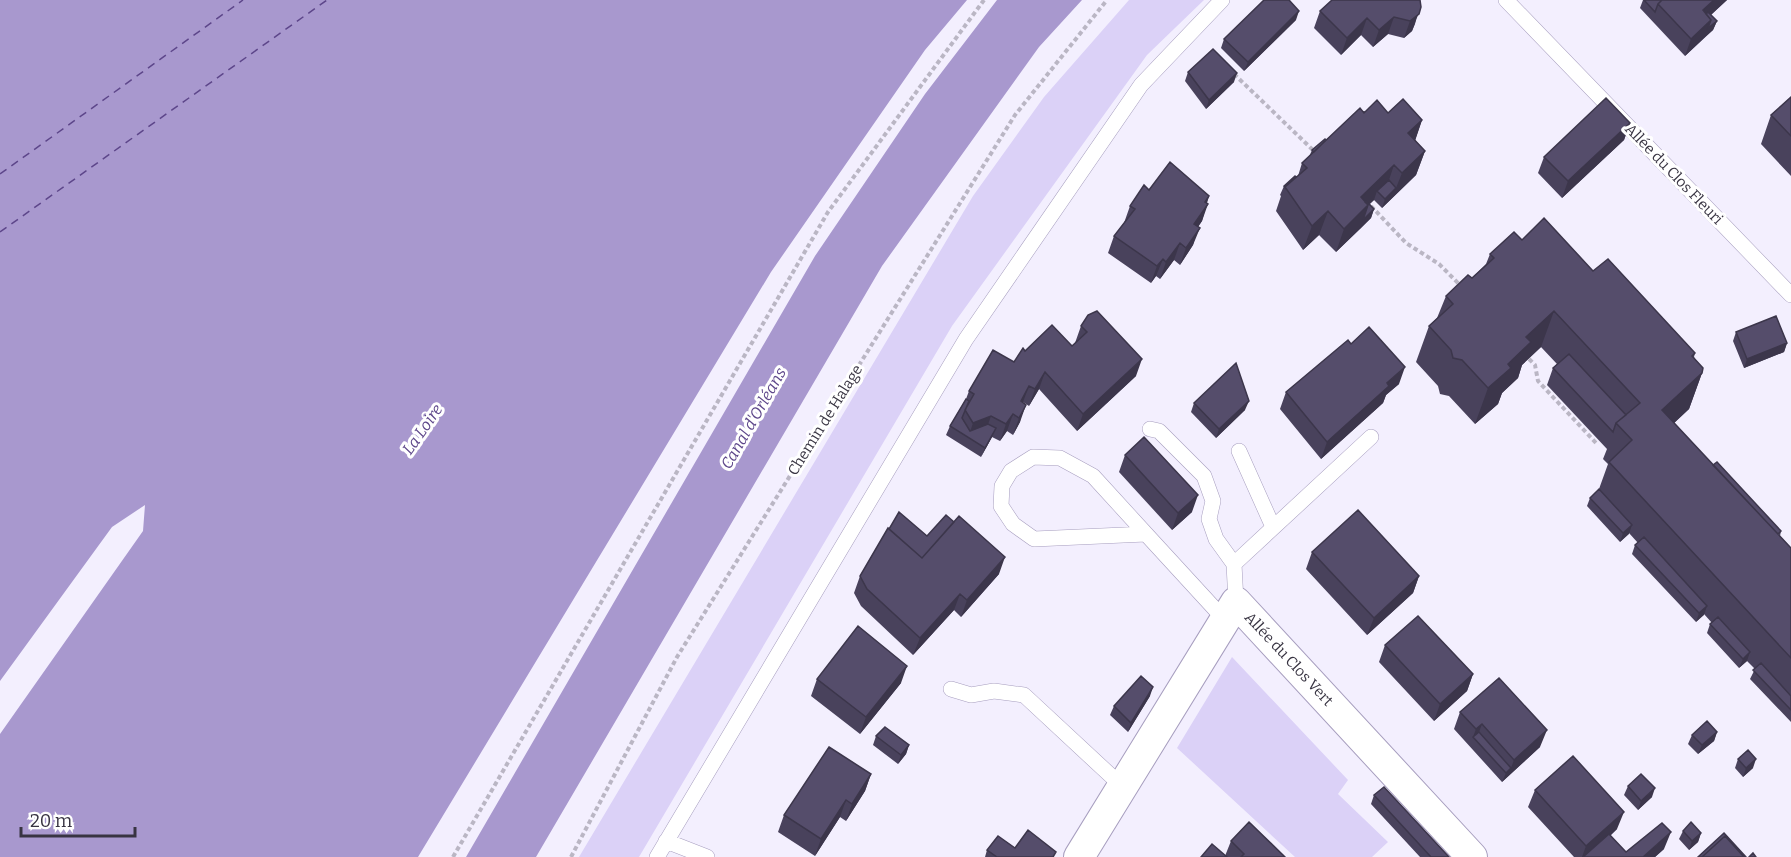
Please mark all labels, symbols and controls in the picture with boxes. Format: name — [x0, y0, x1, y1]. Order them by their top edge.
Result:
street label: Allée du Clos Fleuri — [1621, 120, 1727, 228]
street label: Chemin de Halage — [784, 361, 866, 479]
water label: Canal d'Orléans — [717, 364, 790, 472]
water label: La Loire — [398, 401, 446, 458]
street label: Allée du Clos Vert — [1241, 608, 1337, 710]
scale bar — [21, 800, 135, 838]
text: 20 m — [30, 810, 72, 832]

